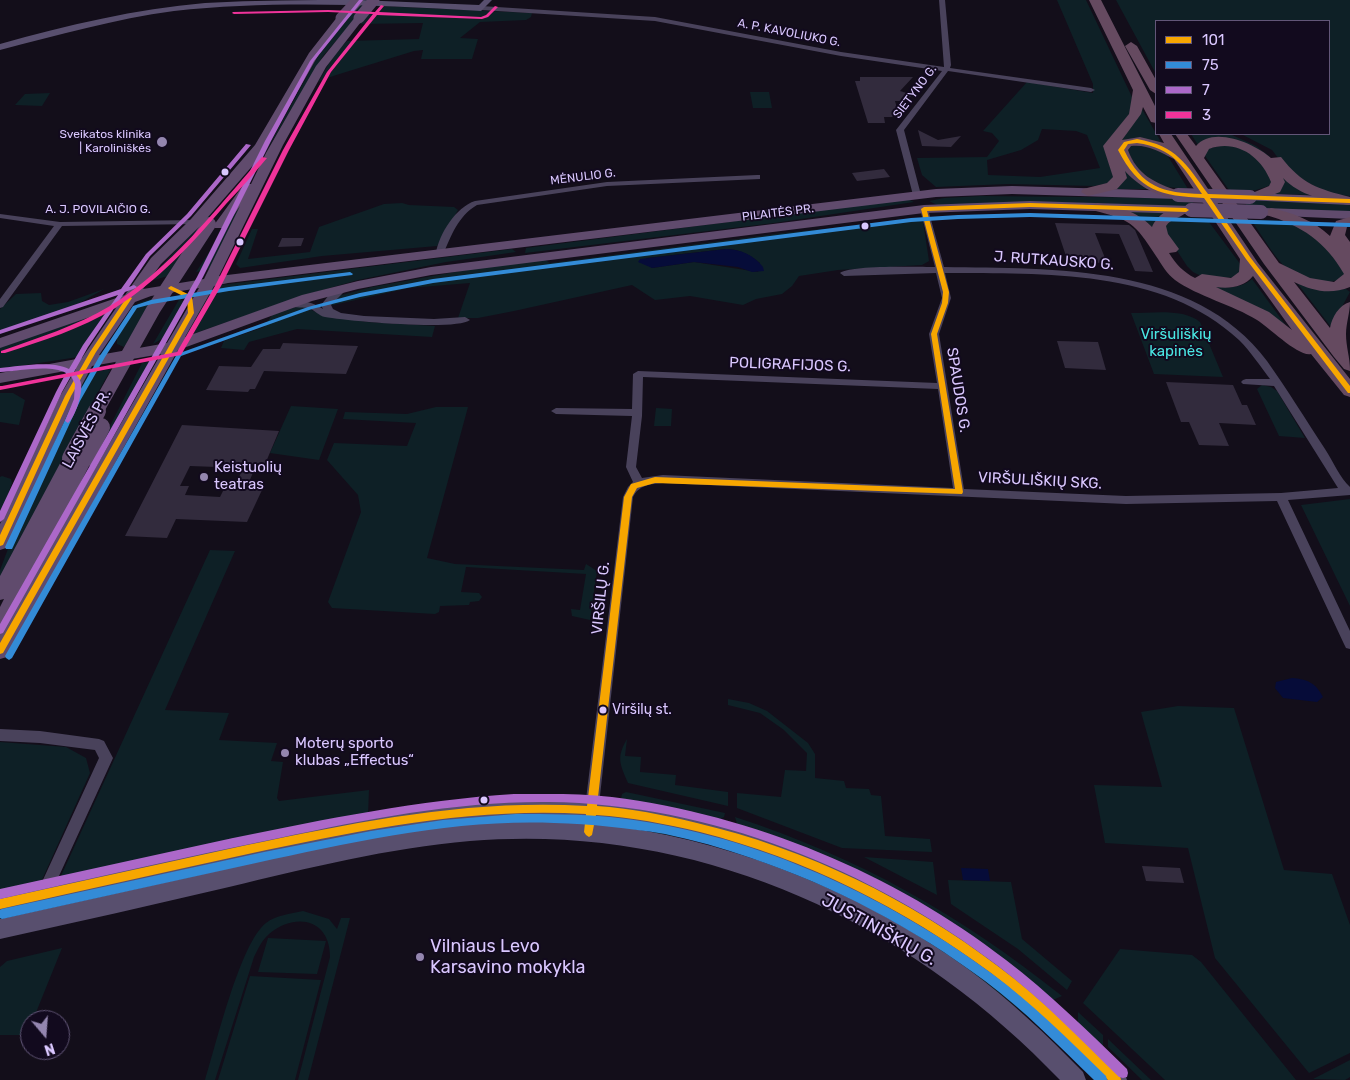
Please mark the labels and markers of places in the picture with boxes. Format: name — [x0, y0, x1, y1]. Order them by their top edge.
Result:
place label: Sveikatos klinika | Karoliniškės — [59, 128, 151, 156]
marker: Sveikatos klinika | Karoliniškės — [155, 135, 169, 149]
unlabelled marker — [220, 167, 230, 177]
unlabelled marker — [860, 221, 870, 231]
unlabelled marker — [235, 237, 245, 247]
place label: Keistuolių teatras — [214, 459, 282, 494]
marker: Keistuolių teatras — [198, 471, 210, 483]
place label: Viršilų st. — [612, 702, 672, 718]
marker: Viršilų st. — [598, 705, 608, 715]
place label: Moterų sporto klubas „Effectus“ — [295, 735, 414, 770]
marker: Moterų sporto klubas „Effectus“ — [279, 747, 291, 759]
unlabelled marker — [479, 795, 489, 805]
place label: Vilniaus Levo Karsavino mokykla — [430, 936, 586, 979]
marker: Vilniaus Levo Karsavino mokykla — [414, 951, 426, 963]

